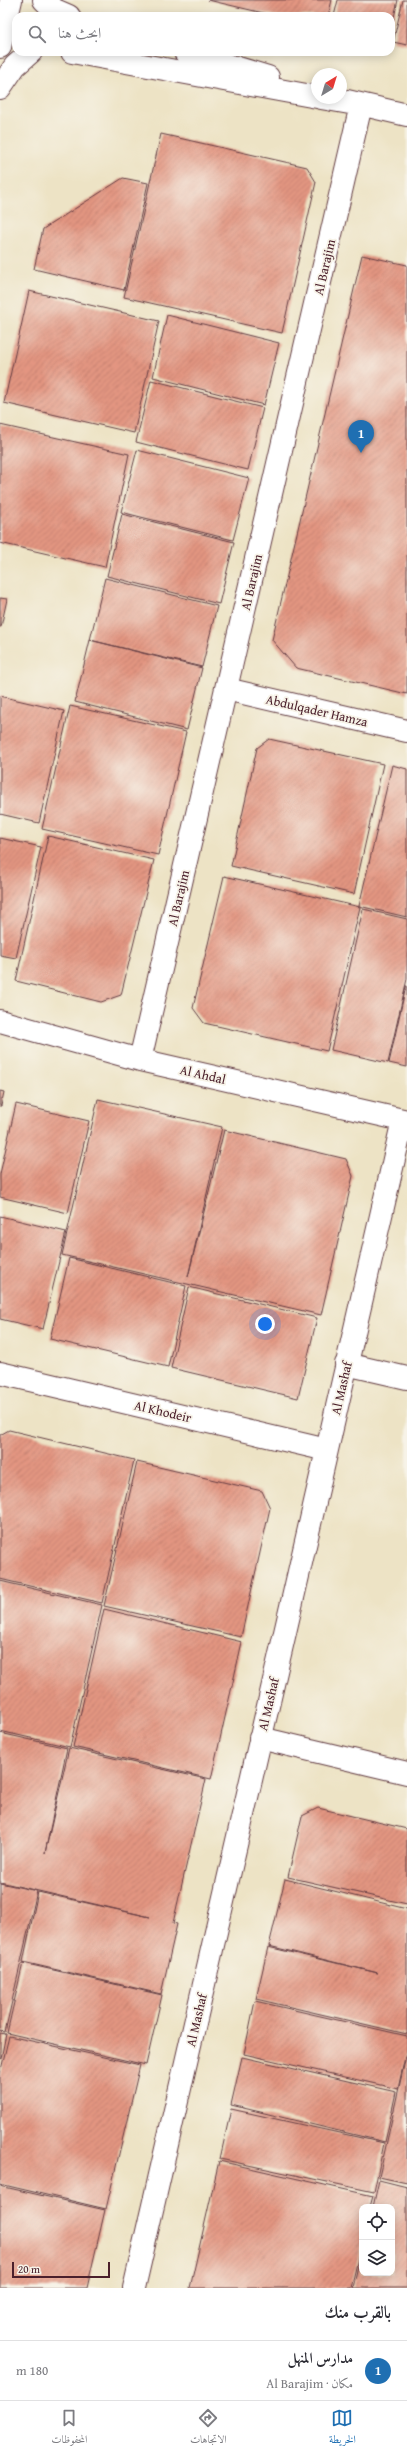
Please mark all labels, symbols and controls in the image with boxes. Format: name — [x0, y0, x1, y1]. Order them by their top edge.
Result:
search box — [12, 12, 395, 56]
text: ابحث هنا — [58, 22, 101, 43]
icon: search — [26, 23, 48, 45]
north arrow — [311, 68, 347, 104]
street label: Al Barajim — [309, 237, 340, 297]
pin: 1 — [348, 420, 374, 453]
street label: Al Barajim — [236, 552, 267, 612]
street label: Abdulqader Hamza — [264, 690, 370, 732]
street label: Al Barajim — [163, 868, 194, 928]
street label: Al Ahdal — [178, 1060, 228, 1089]
your location — [255, 1314, 275, 1334]
street label: Al Mashaf — [326, 1358, 357, 1417]
street label: Al Khodeir — [132, 1396, 194, 1427]
street label: Al Mashaf — [253, 1674, 284, 1733]
street label: Al Mashaf — [181, 1990, 212, 2049]
map controls — [359, 2204, 395, 2276]
button: locate — [359, 2204, 395, 2240]
button: layers — [359, 2240, 395, 2276]
scale bar — [12, 2260, 110, 2279]
text: 20 m — [18, 2261, 40, 2277]
text: بالقرب منك — [324, 2299, 391, 2324]
text: مدارس المنهل — [288, 2347, 353, 2368]
text: 180 m — [16, 2361, 48, 2380]
text: 1 — [375, 2361, 381, 2380]
text: مكان · Al Barajim — [266, 2374, 353, 2393]
tab: المحفوظات — [51, 2407, 87, 2450]
tab: الاتجاهات — [190, 2407, 227, 2450]
tab: الخريطة — [329, 2407, 356, 2450]

